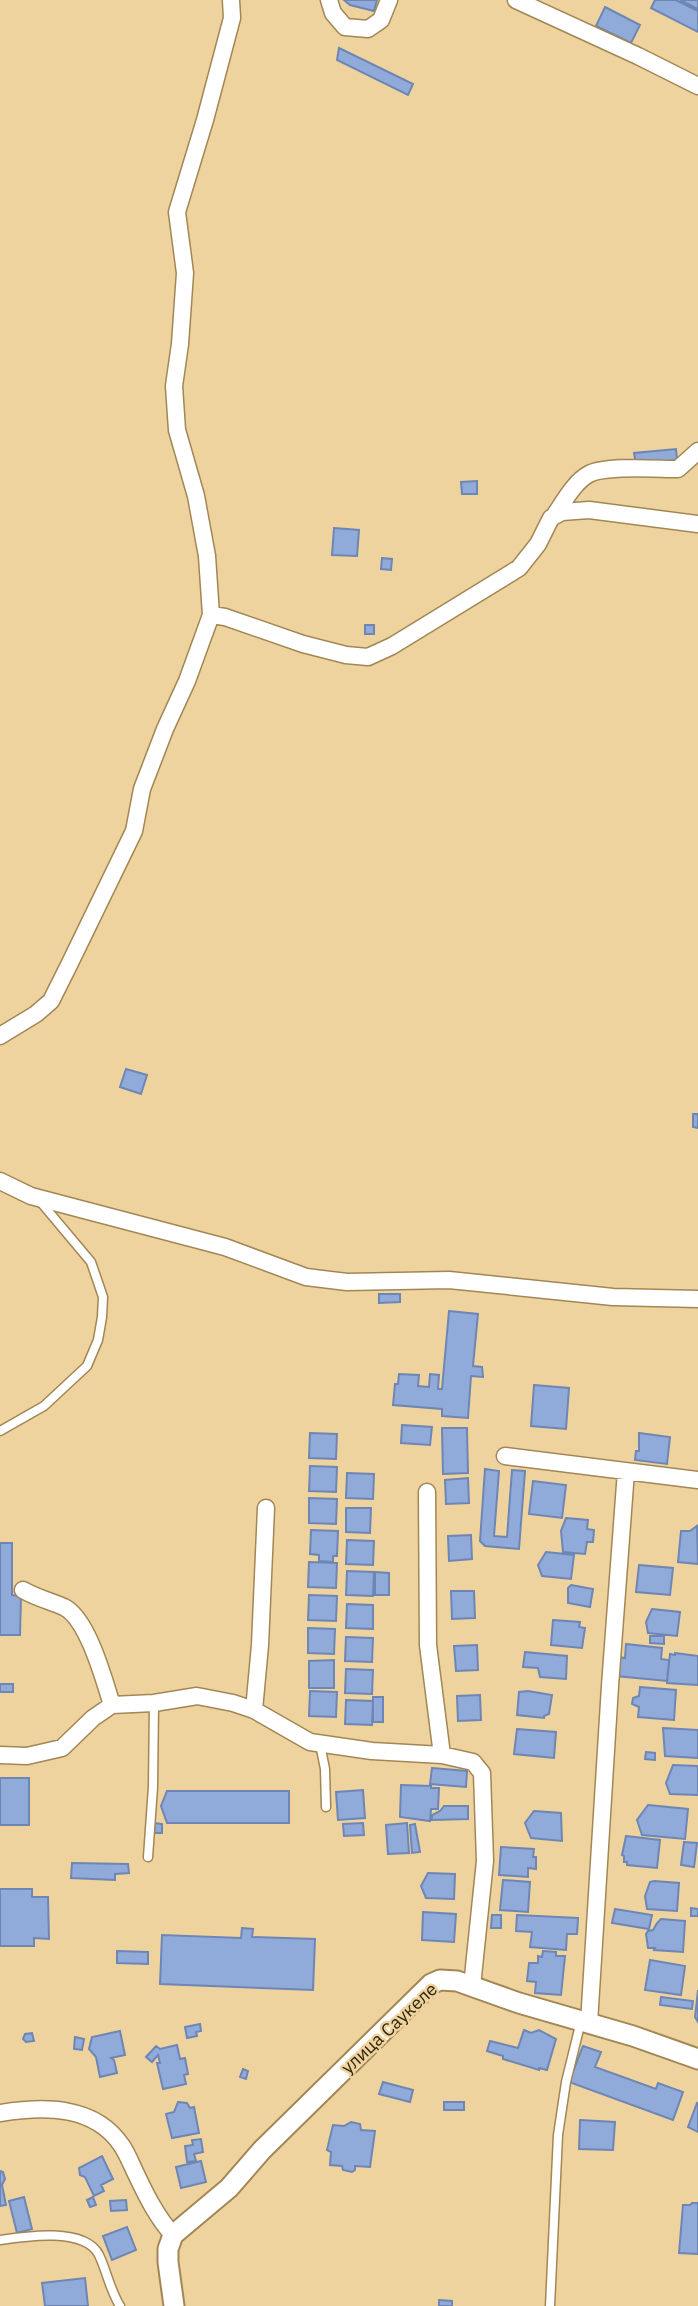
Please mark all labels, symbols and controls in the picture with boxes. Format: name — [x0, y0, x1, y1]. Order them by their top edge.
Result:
street label: улица Саукеле — [336, 1977, 442, 2078]

